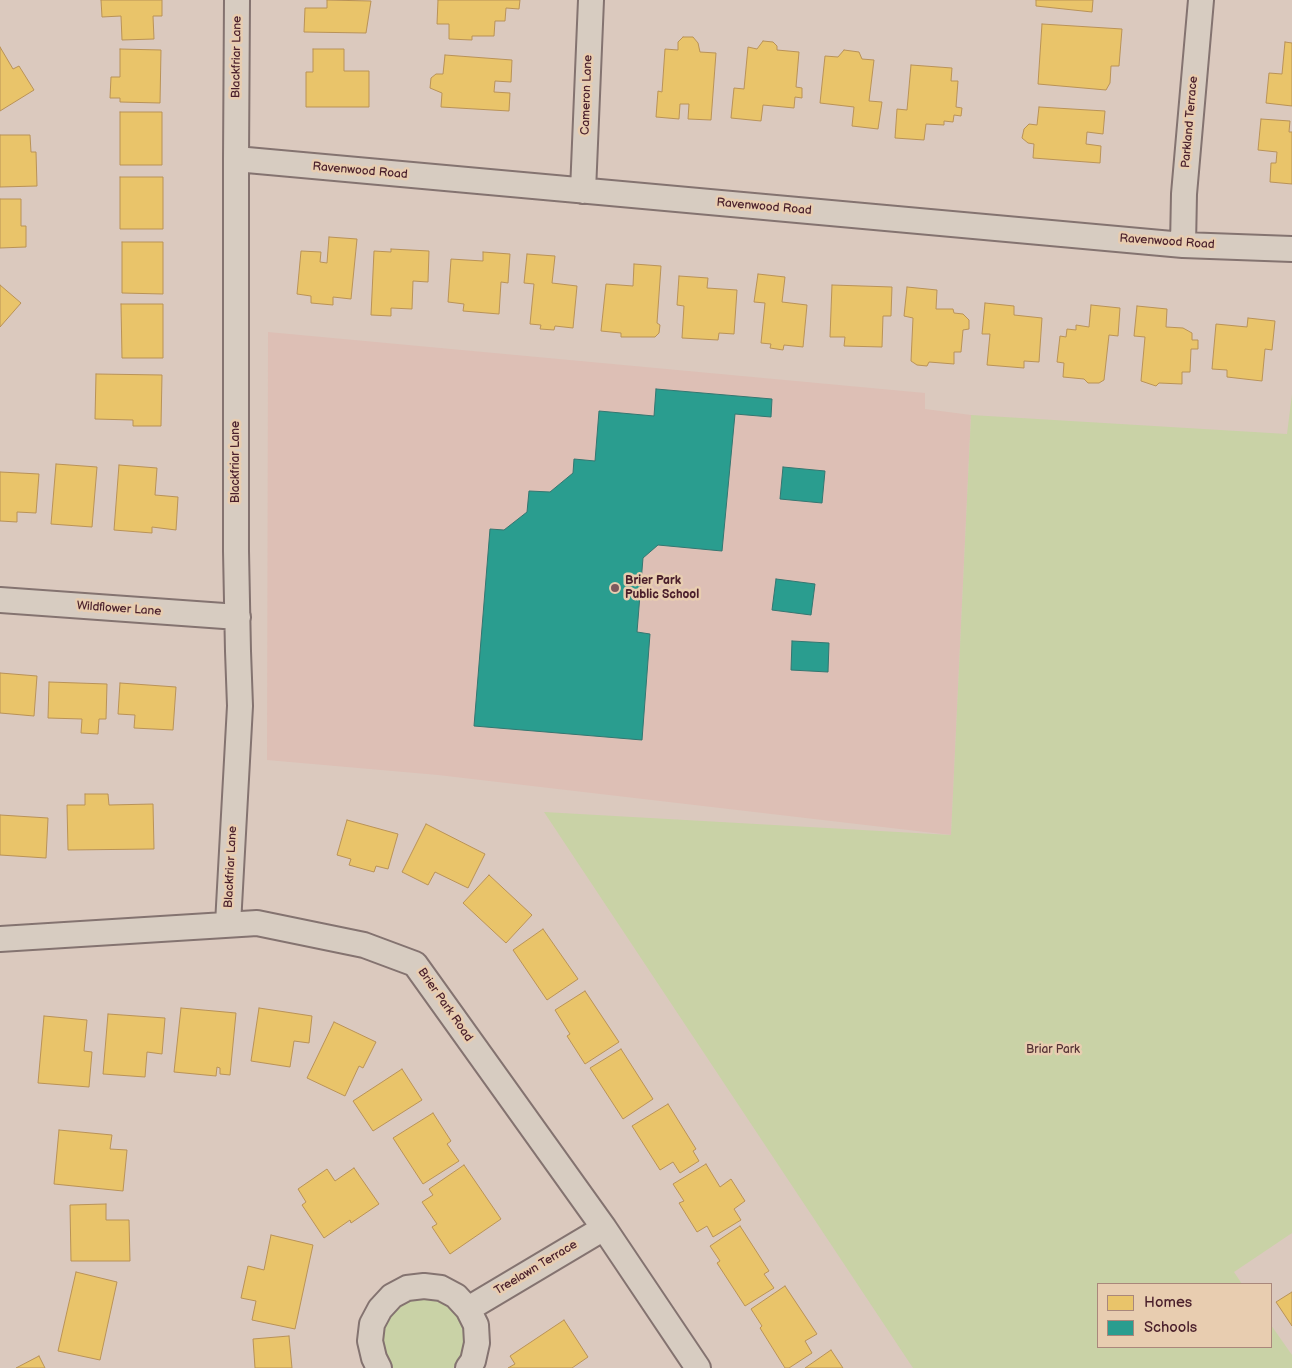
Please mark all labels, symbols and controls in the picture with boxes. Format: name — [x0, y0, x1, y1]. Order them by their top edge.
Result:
street label: Blackfriar Lane — [229, 16, 245, 98]
street label: Cameron Lane — [578, 55, 596, 135]
street label: Parkland Terrace — [1179, 75, 1201, 169]
street label: Ravenwood Road — [312, 160, 408, 182]
street label: Ravenwood Road — [716, 196, 812, 218]
street label: Ravenwood Road — [1119, 231, 1215, 253]
street label: Blackfriar Lane — [229, 421, 243, 503]
place label: Brier Park Public School — [625, 574, 699, 602]
marker: Brier Park Public School — [609, 582, 621, 594]
street label: Wildflower Lane — [76, 599, 162, 619]
street label: Blackfriar Lane — [222, 826, 240, 908]
street label: Brier Park Road — [414, 965, 476, 1045]
park label: Briar Park — [1026, 1043, 1080, 1057]
street label: Treelawn Terrace — [492, 1238, 580, 1298]
legend — [1097, 1283, 1272, 1348]
text: Homes — [1144, 1293, 1192, 1312]
text: Schools — [1144, 1318, 1197, 1337]

